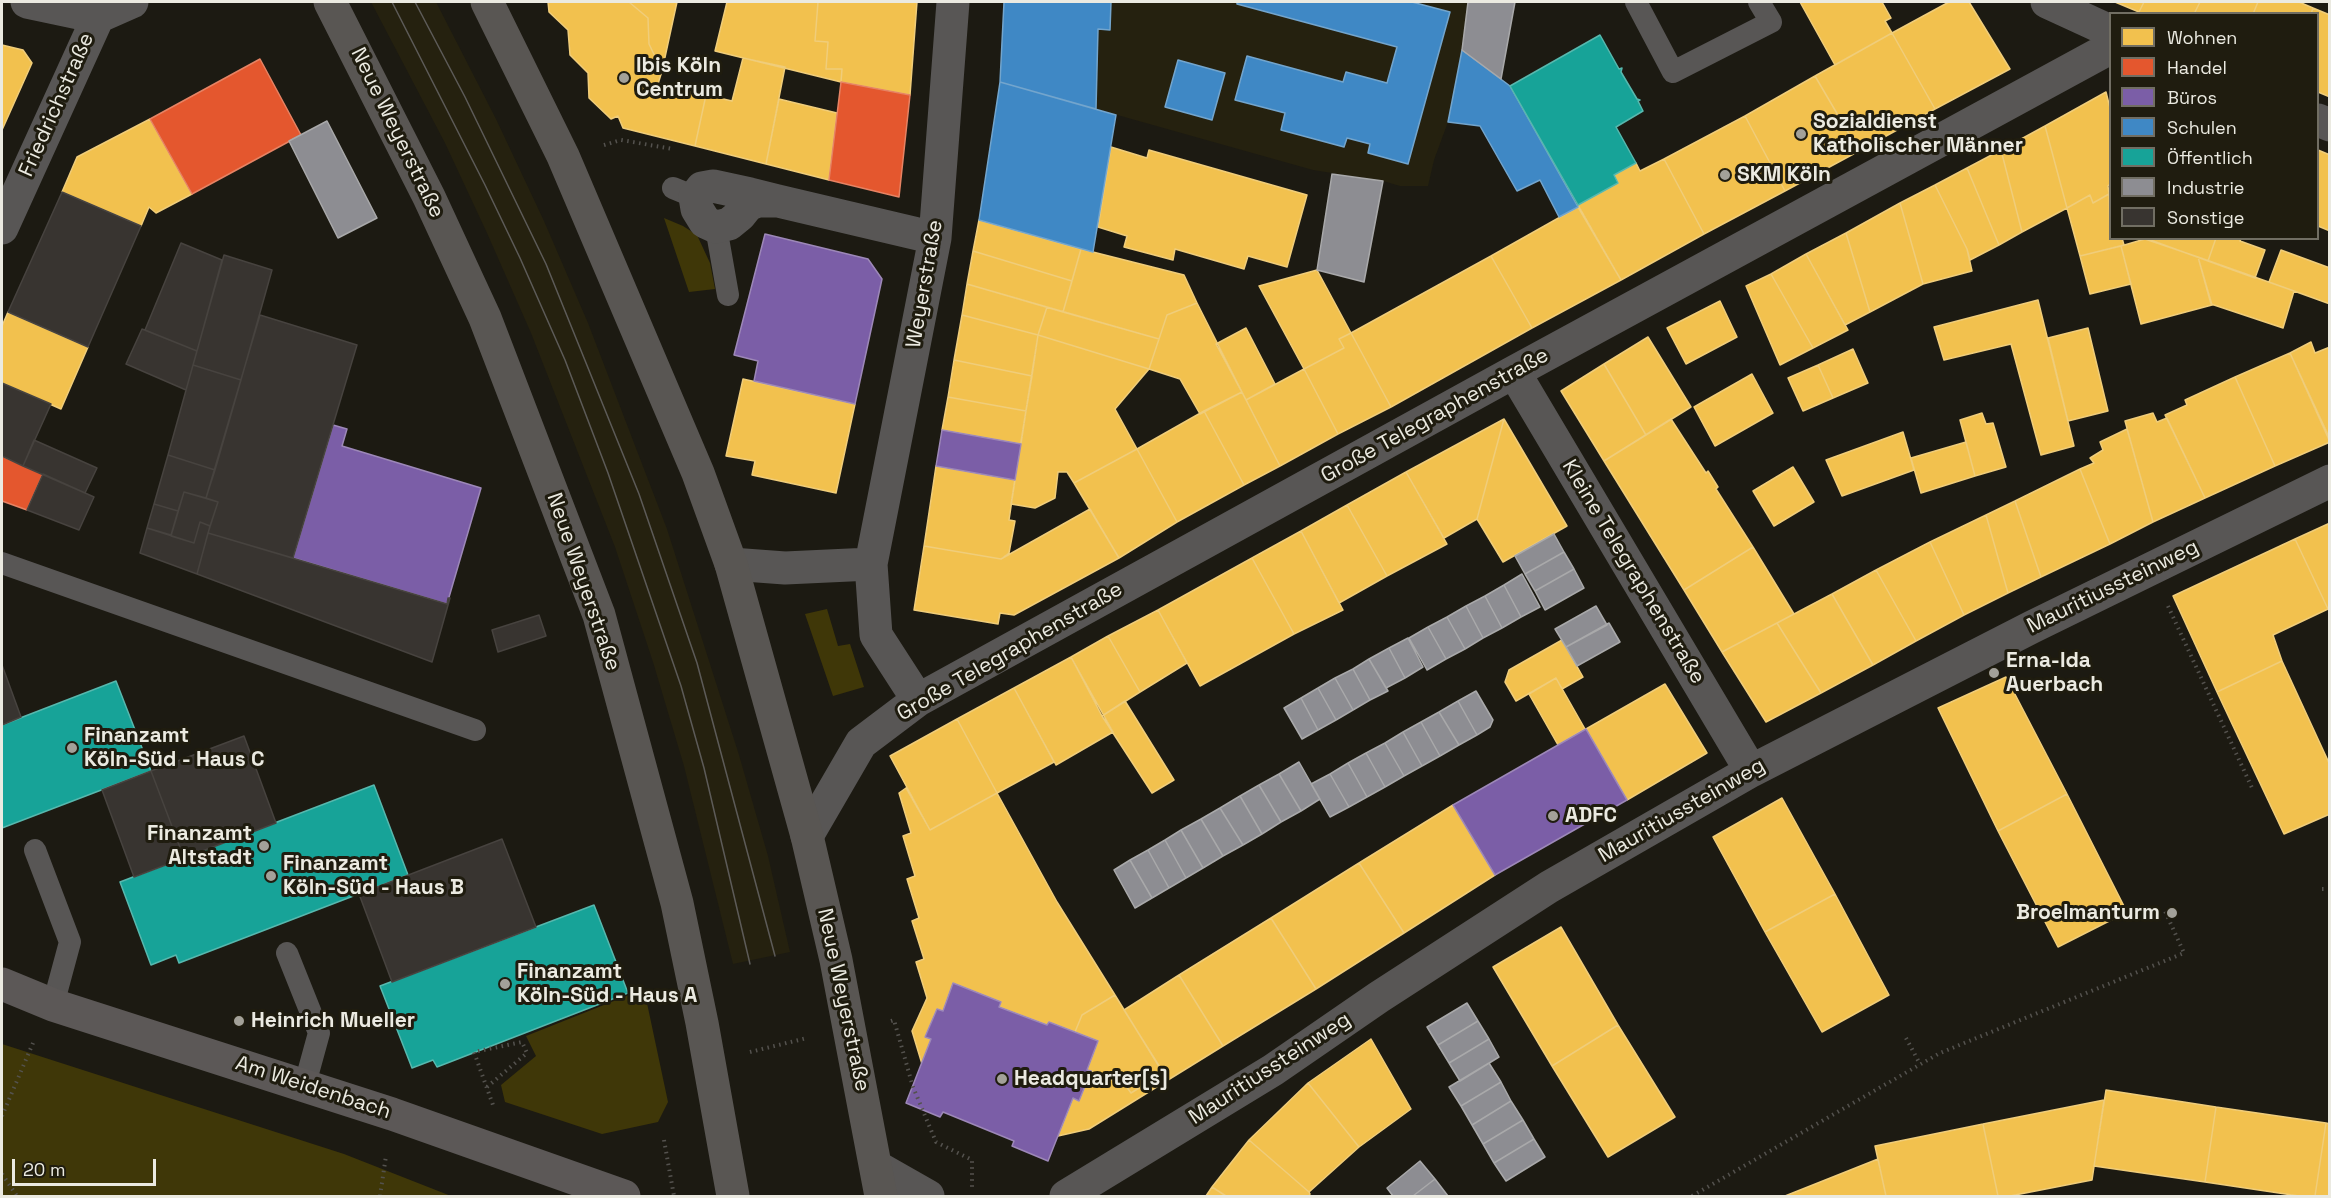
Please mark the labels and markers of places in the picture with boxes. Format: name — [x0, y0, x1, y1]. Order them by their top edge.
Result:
place label: Ibis Köln Centrum — [636, 53, 723, 103]
marker: Ibis Köln Centrum — [617, 71, 631, 85]
place label: Sozialdienst Katholischer Männer — [1813, 109, 2023, 159]
marker: Sozialdienst Katholischer Männer — [1794, 127, 1808, 141]
place label: SKM Köln — [1737, 162, 1831, 188]
marker: SKM Köln — [1718, 168, 1732, 182]
place label: Erna-Ida Auerbach — [2006, 648, 2103, 698]
marker: Erna-Ida Auerbach — [1987, 666, 2001, 680]
place label: Finanzamt Köln-Süd - Haus C — [84, 723, 265, 773]
marker: Finanzamt Köln-Süd - Haus C — [65, 741, 79, 755]
place label: ADFC — [1565, 803, 1617, 829]
marker: ADFC — [1546, 809, 1560, 823]
place label: Finanzamt Altstadt — [147, 821, 252, 871]
marker: Finanzamt Altstadt — [257, 839, 271, 853]
place label: Finanzamt Köln-Süd - Haus B — [283, 851, 464, 901]
marker: Finanzamt Köln-Süd - Haus B — [264, 869, 278, 883]
place label: Broelmanturm — [2016, 900, 2160, 926]
marker: Broelmanturm — [2165, 906, 2179, 920]
place label: Finanzamt Köln-Süd - Haus A — [517, 959, 697, 1009]
marker: Finanzamt Köln-Süd - Haus A — [498, 977, 512, 991]
place label: Heinrich Mueller — [251, 1008, 415, 1034]
marker: Heinrich Mueller — [232, 1014, 246, 1028]
place label: Headquarter[s] — [1014, 1066, 1168, 1092]
marker: Headquarter[s] — [995, 1072, 1009, 1086]

